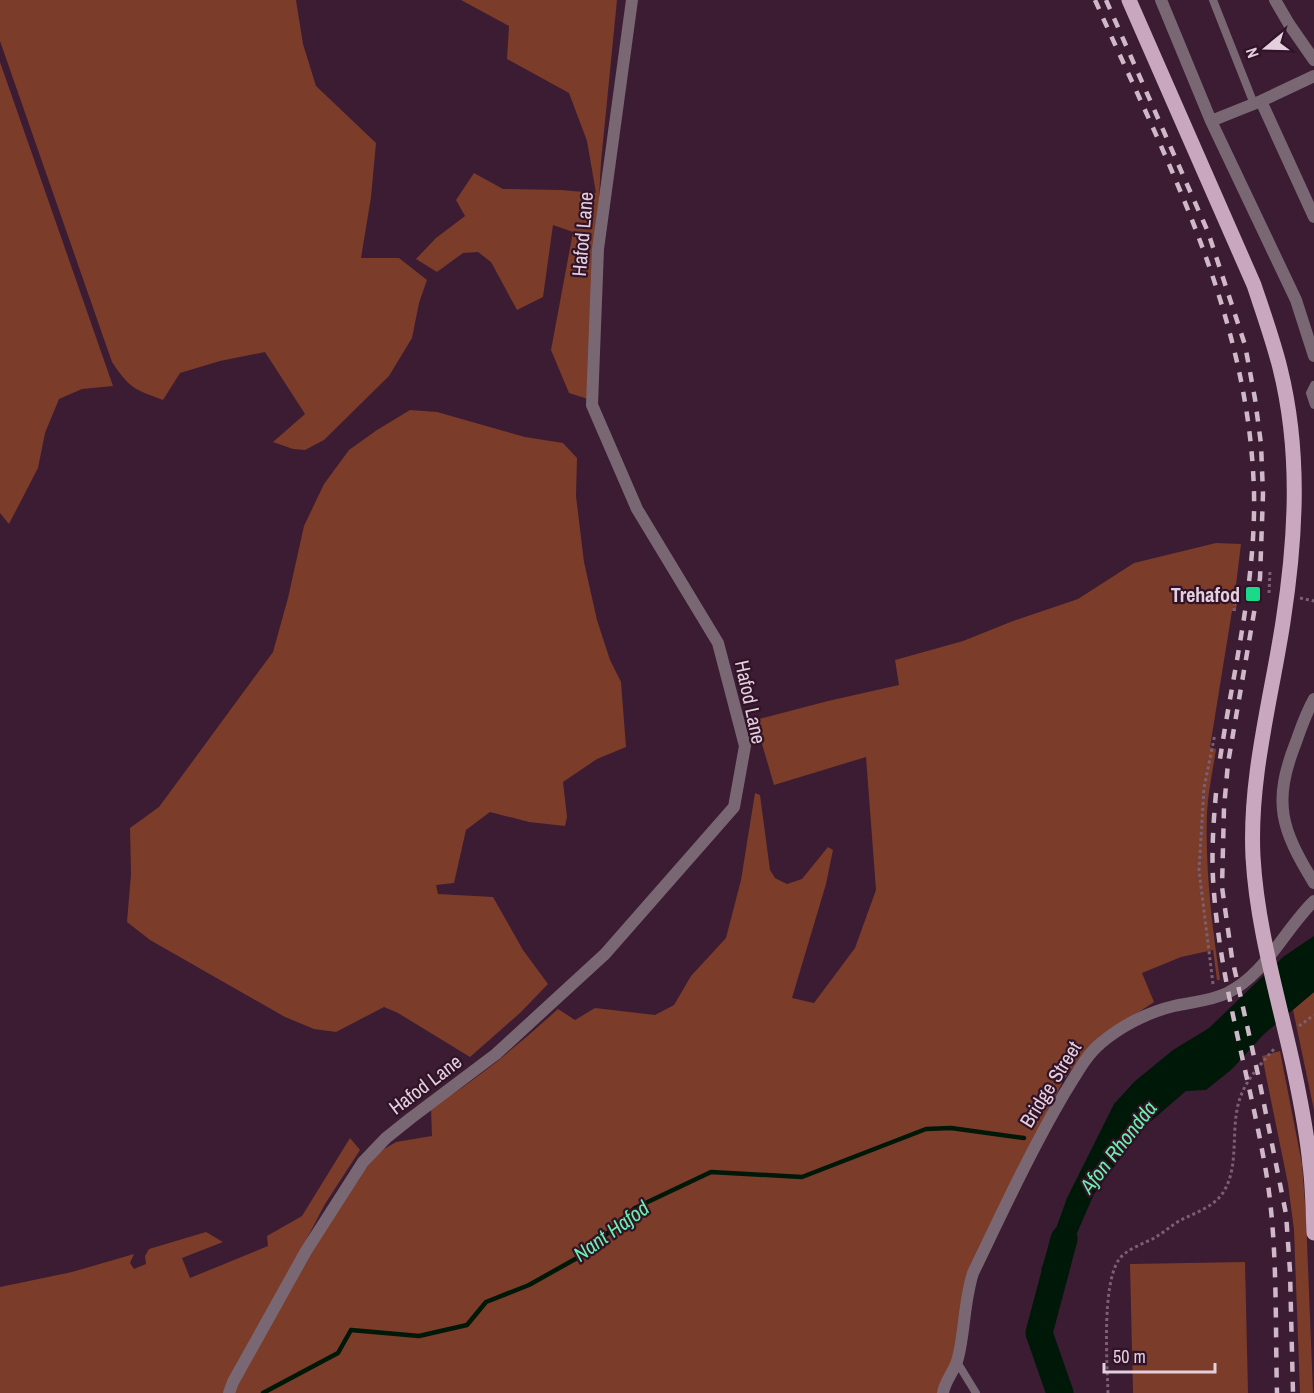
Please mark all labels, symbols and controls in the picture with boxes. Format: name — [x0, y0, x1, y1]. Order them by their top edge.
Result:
north arrow — [1236, 18, 1296, 78]
text: N — [1240, 45, 1264, 61]
street label: Hafod Lane — [565, 191, 599, 277]
place label: Trehafod — [1171, 581, 1240, 608]
marker: Trehafod — [1244, 585, 1262, 603]
street label: Hafod Lane — [729, 658, 773, 746]
street label: Bridge Street — [1013, 1035, 1087, 1132]
street label: Hafod Lane — [383, 1048, 467, 1120]
water label: Afon Rhondda — [1072, 1095, 1163, 1200]
water label: Nant Hafod — [567, 1193, 655, 1268]
scale bar — [1104, 1336, 1215, 1374]
text: 50 m — [1113, 1344, 1146, 1369]

